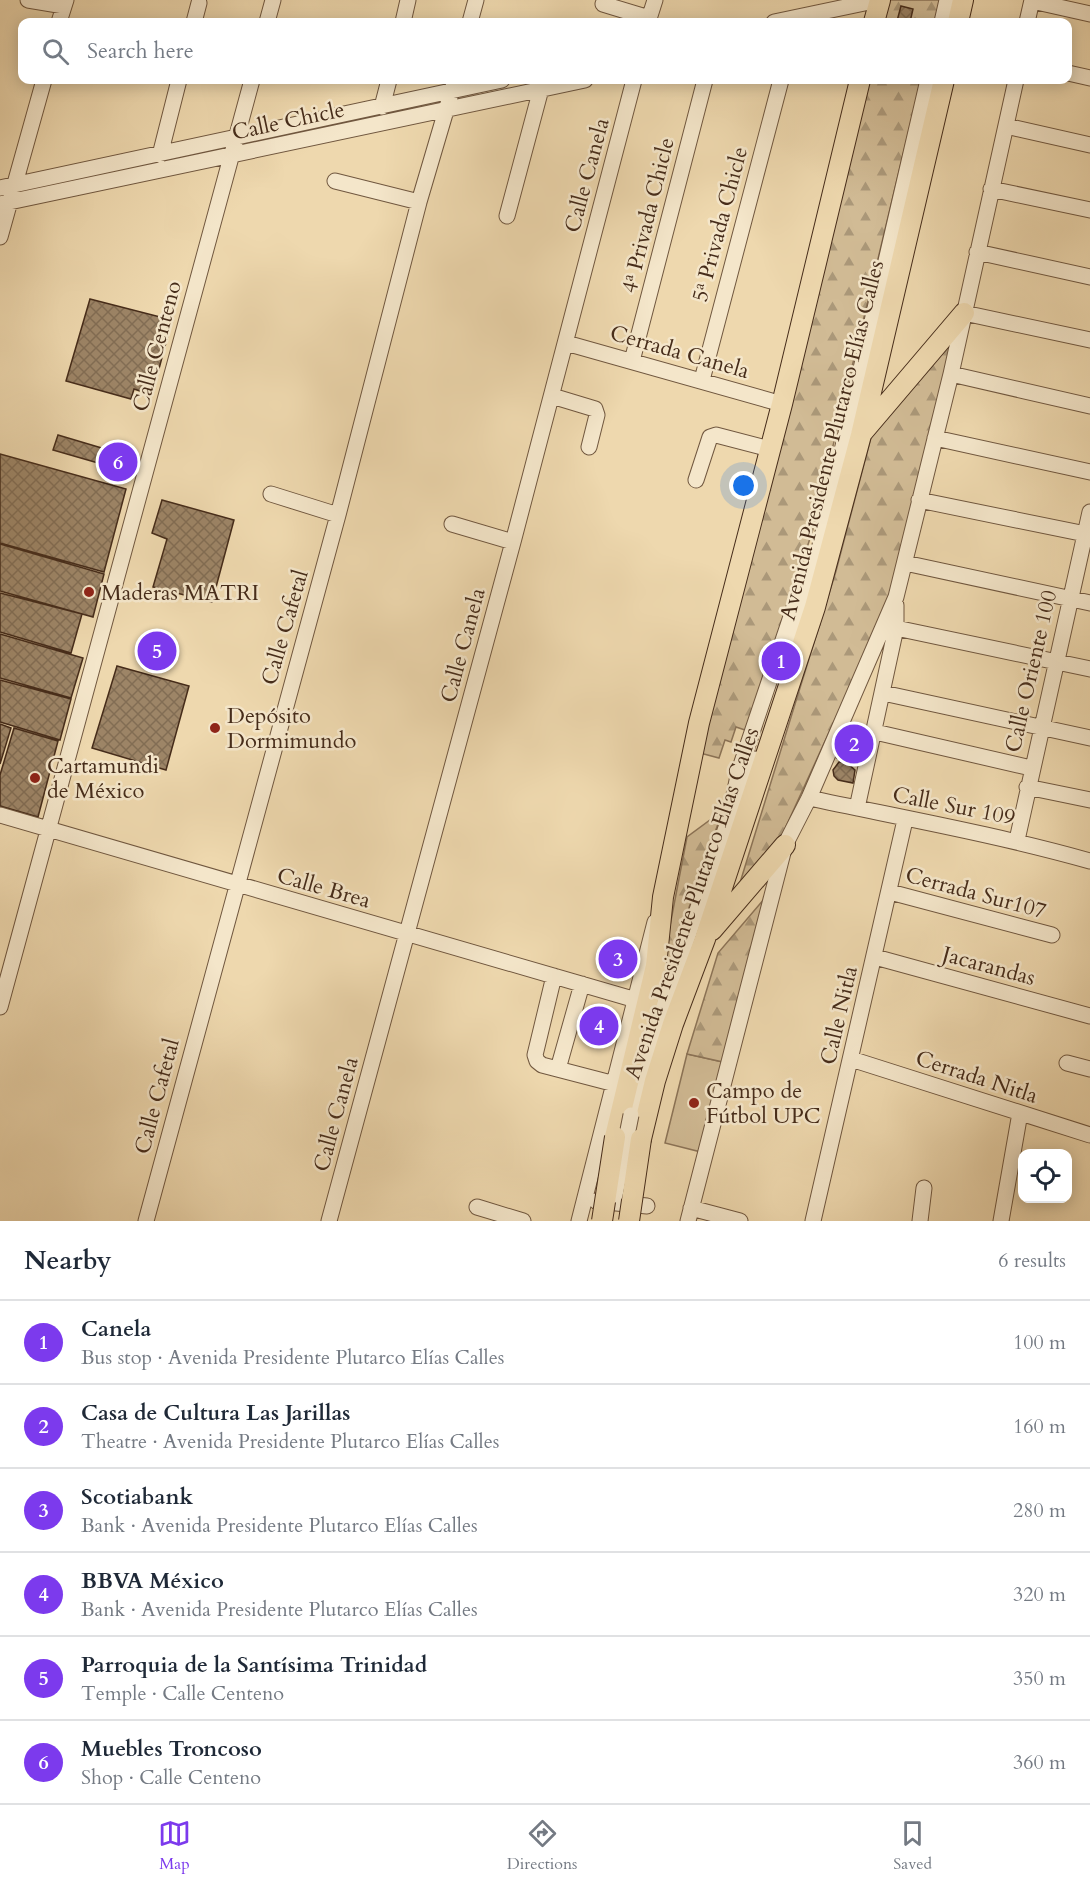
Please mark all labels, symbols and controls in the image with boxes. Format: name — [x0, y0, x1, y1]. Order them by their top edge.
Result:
search box — [18, 18, 1072, 84]
icon: search — [39, 35, 72, 68]
text: Search here — [87, 36, 194, 66]
street label: Calle Chicle — [229, 94, 347, 148]
street label: Calle Canela — [557, 114, 617, 236]
street label: 4ª Privada Chicle — [614, 134, 682, 296]
street label: 5ª Privada Chicle — [685, 143, 755, 305]
street label: Avenida Presidente Plutarco Elías Calles — [773, 257, 891, 623]
street label: Calle Centeno — [125, 278, 189, 415]
street label: Cerrada Canela — [607, 318, 753, 386]
pin: 6 — [98, 440, 138, 484]
your location — [729, 471, 758, 500]
street label: Calle Cafetal — [254, 566, 316, 688]
place label: Maderas MATRI — [101, 578, 259, 608]
street label: Calle Canela — [433, 584, 493, 706]
marker: Maderas MATRI — [82, 585, 96, 599]
street label: Calle Oriente 100 — [998, 587, 1064, 755]
pin: 5 — [138, 628, 176, 674]
pin: 1 — [762, 638, 800, 684]
place label: Depósito Dormimundo — [227, 701, 356, 756]
marker: Depósito Dormimundo — [208, 721, 222, 735]
pin: 2 — [834, 722, 874, 766]
street label: Avenida Presidente Plutarco Elías Calles — [617, 723, 766, 1083]
place label: Cartamundi de México — [47, 751, 159, 806]
marker: Cartamundi de México — [28, 771, 42, 785]
street label: Calle Sur 109 — [890, 779, 1018, 833]
street label: Calle Brea — [273, 860, 374, 916]
street label: Cerrada Sur107 — [902, 860, 1049, 926]
pin: 3 — [598, 936, 638, 982]
street label: Jacarandas — [936, 938, 1039, 993]
street label: Calle Nitla — [813, 962, 865, 1068]
pin: 4 — [580, 1004, 618, 1048]
street label: Calle Cafetal — [127, 1035, 187, 1157]
street label: Cerrada Nitla — [912, 1043, 1042, 1111]
street label: Calle Canela — [306, 1053, 366, 1175]
place label: Campo de Fútbol UPC — [706, 1076, 821, 1131]
marker: Campo de Fútbol UPC — [687, 1096, 701, 1110]
map controls — [1018, 1149, 1072, 1203]
button: locate — [1018, 1149, 1072, 1203]
text: Nearby — [24, 1243, 112, 1278]
text: 6 results — [998, 1247, 1066, 1274]
text: Canela — [81, 1314, 151, 1344]
text: 1 — [38, 1329, 49, 1356]
text: 100 m — [1013, 1329, 1066, 1356]
text: Bus stop · Avenida Presidente Plutarco Elías Calles — [81, 1344, 504, 1371]
text: Casa de Cultura Las Jarillas — [81, 1398, 351, 1428]
text: 2 — [38, 1413, 49, 1440]
text: 160 m — [1013, 1413, 1066, 1440]
text: Theatre · Avenida Presidente Plutarco Elías Calles — [81, 1428, 499, 1455]
text: Scotiabank — [81, 1482, 193, 1512]
text: 3 — [38, 1497, 49, 1524]
text: 280 m — [1013, 1497, 1066, 1524]
text: Bank · Avenida Presidente Plutarco Elías Calles — [81, 1512, 478, 1539]
text: BBVA México — [81, 1566, 224, 1596]
text: 4 — [38, 1581, 49, 1608]
text: 320 m — [1013, 1581, 1066, 1608]
text: Bank · Avenida Presidente Plutarco Elías Calles — [81, 1596, 478, 1623]
text: Parroquia de la Santísima Trinidad — [81, 1650, 427, 1680]
text: 5 — [38, 1665, 49, 1692]
text: 350 m — [1013, 1665, 1066, 1692]
text: Temple · Calle Centeno — [81, 1680, 284, 1707]
text: Muebles Troncoso — [81, 1734, 262, 1764]
text: 6 — [38, 1749, 49, 1776]
text: 360 m — [1013, 1749, 1066, 1776]
text: Shop · Calle Centeno — [81, 1764, 261, 1791]
tab: Map — [158, 1817, 191, 1875]
tab: Directions — [507, 1817, 577, 1875]
tab: Saved — [893, 1817, 932, 1875]

